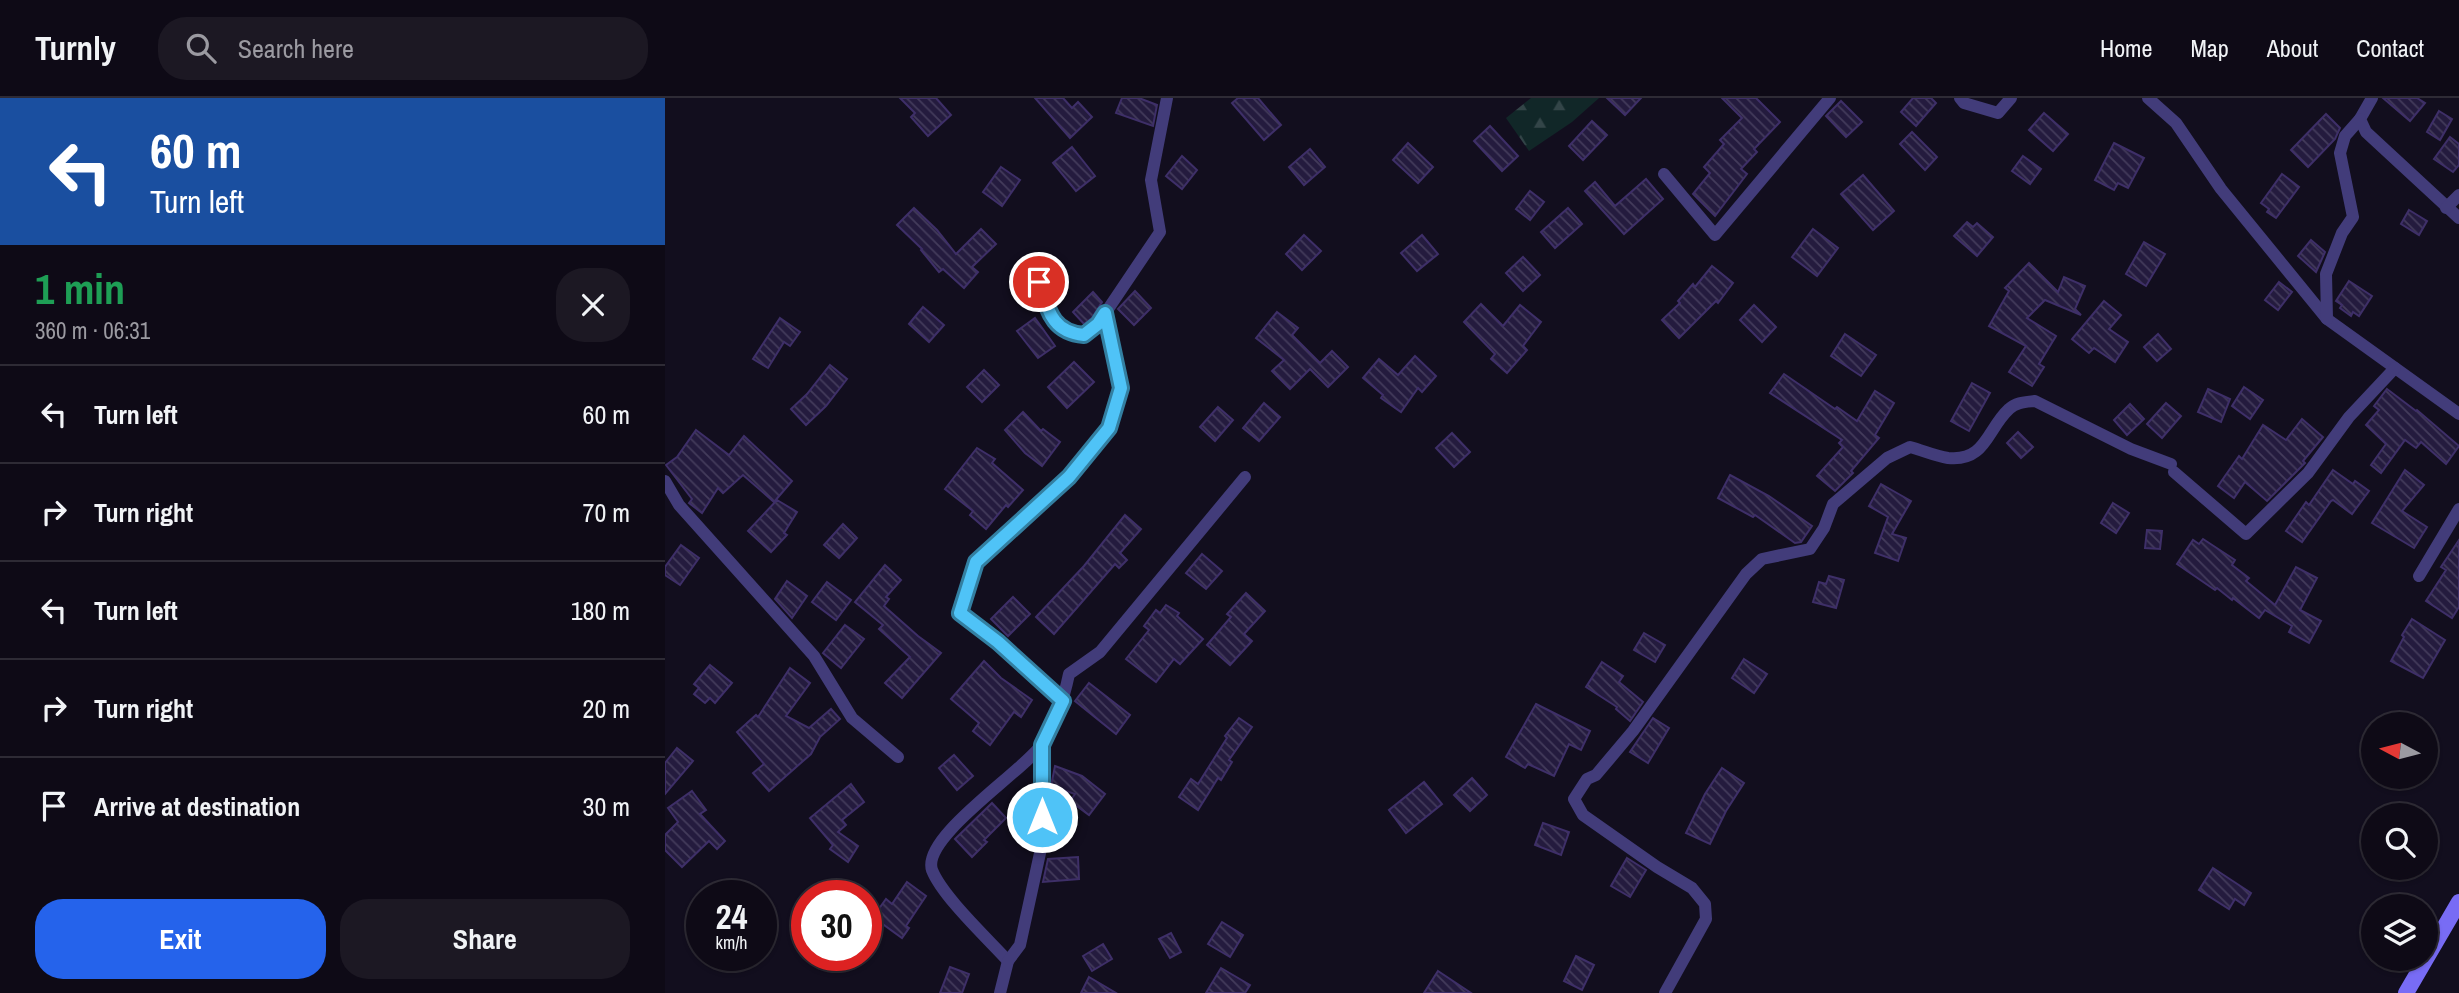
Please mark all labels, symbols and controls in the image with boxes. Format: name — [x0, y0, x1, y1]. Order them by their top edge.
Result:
search box — [158, 17, 648, 80]
text: Turnly — [35, 26, 116, 70]
icon: search — [182, 29, 220, 67]
text: Search here — [238, 31, 354, 66]
text: Home — [2100, 32, 2152, 64]
text: Map — [2190, 32, 2229, 64]
text: About — [2267, 32, 2318, 64]
text: Contact — [2356, 32, 2424, 64]
text: 60 m — [150, 117, 242, 183]
icon: left — [35, 126, 126, 217]
text: Turn left — [150, 180, 244, 223]
pin — [1009, 252, 1069, 312]
text: 1 min — [35, 261, 125, 317]
icon: arrive — [1020, 263, 1058, 301]
button: close — [556, 268, 630, 342]
text: 360 m · 06:31 — [35, 315, 150, 346]
icon: left — [35, 395, 73, 433]
text: Turn left — [94, 397, 178, 432]
text: 60 m — [583, 397, 630, 432]
icon: right — [35, 493, 73, 531]
text: Turn right — [94, 495, 193, 530]
text: 70 m — [583, 495, 630, 530]
icon: left — [35, 591, 73, 629]
text: Turn left — [94, 593, 178, 628]
text: 180 m — [571, 593, 630, 628]
icon: right — [35, 689, 73, 727]
text: Turn right — [94, 691, 193, 726]
text: 20 m — [583, 691, 630, 726]
north arrow — [2361, 712, 2438, 789]
map controls — [2361, 712, 2438, 971]
position arrow — [1005, 780, 1079, 854]
icon: arrive — [35, 787, 73, 825]
text: Arrive at destination — [94, 789, 300, 824]
text: 30 m — [583, 789, 630, 824]
button: search — [2361, 803, 2438, 880]
speed limit sign: 30 — [791, 880, 882, 971]
text: 24 — [716, 893, 747, 940]
button: layers — [2361, 894, 2438, 971]
button: Exit — [35, 899, 326, 979]
button: Share — [340, 899, 630, 979]
text: km/h — [716, 930, 748, 955]

